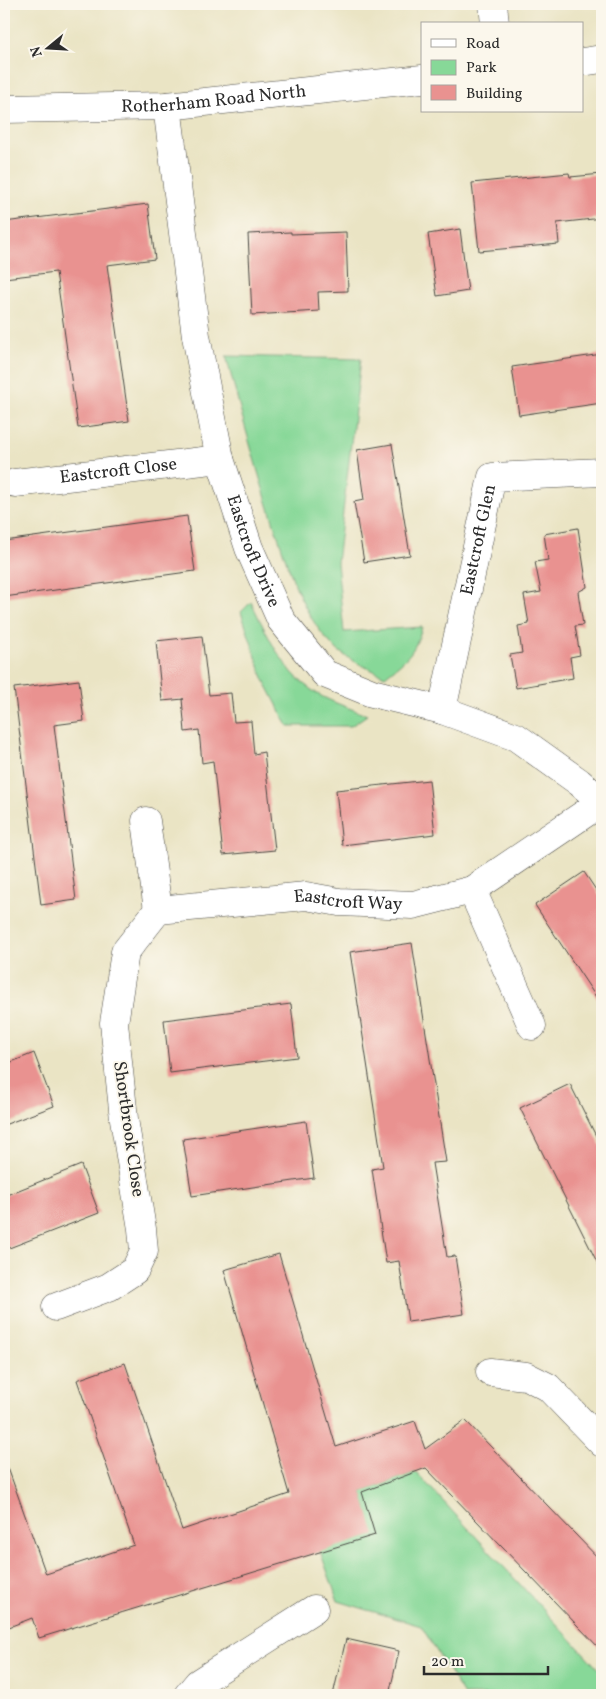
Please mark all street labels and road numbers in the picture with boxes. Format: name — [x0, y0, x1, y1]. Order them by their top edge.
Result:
street label: Rotherham Road North — [121, 79, 308, 119]
street label: Eastcroft Close — [58, 452, 178, 490]
street label: Eastcroft Glen — [454, 482, 503, 598]
street label: Eastcroft Drive — [220, 492, 286, 611]
street label: Eastcroft Way — [293, 883, 403, 917]
street label: Shortbrook Close — [106, 1060, 150, 1198]

